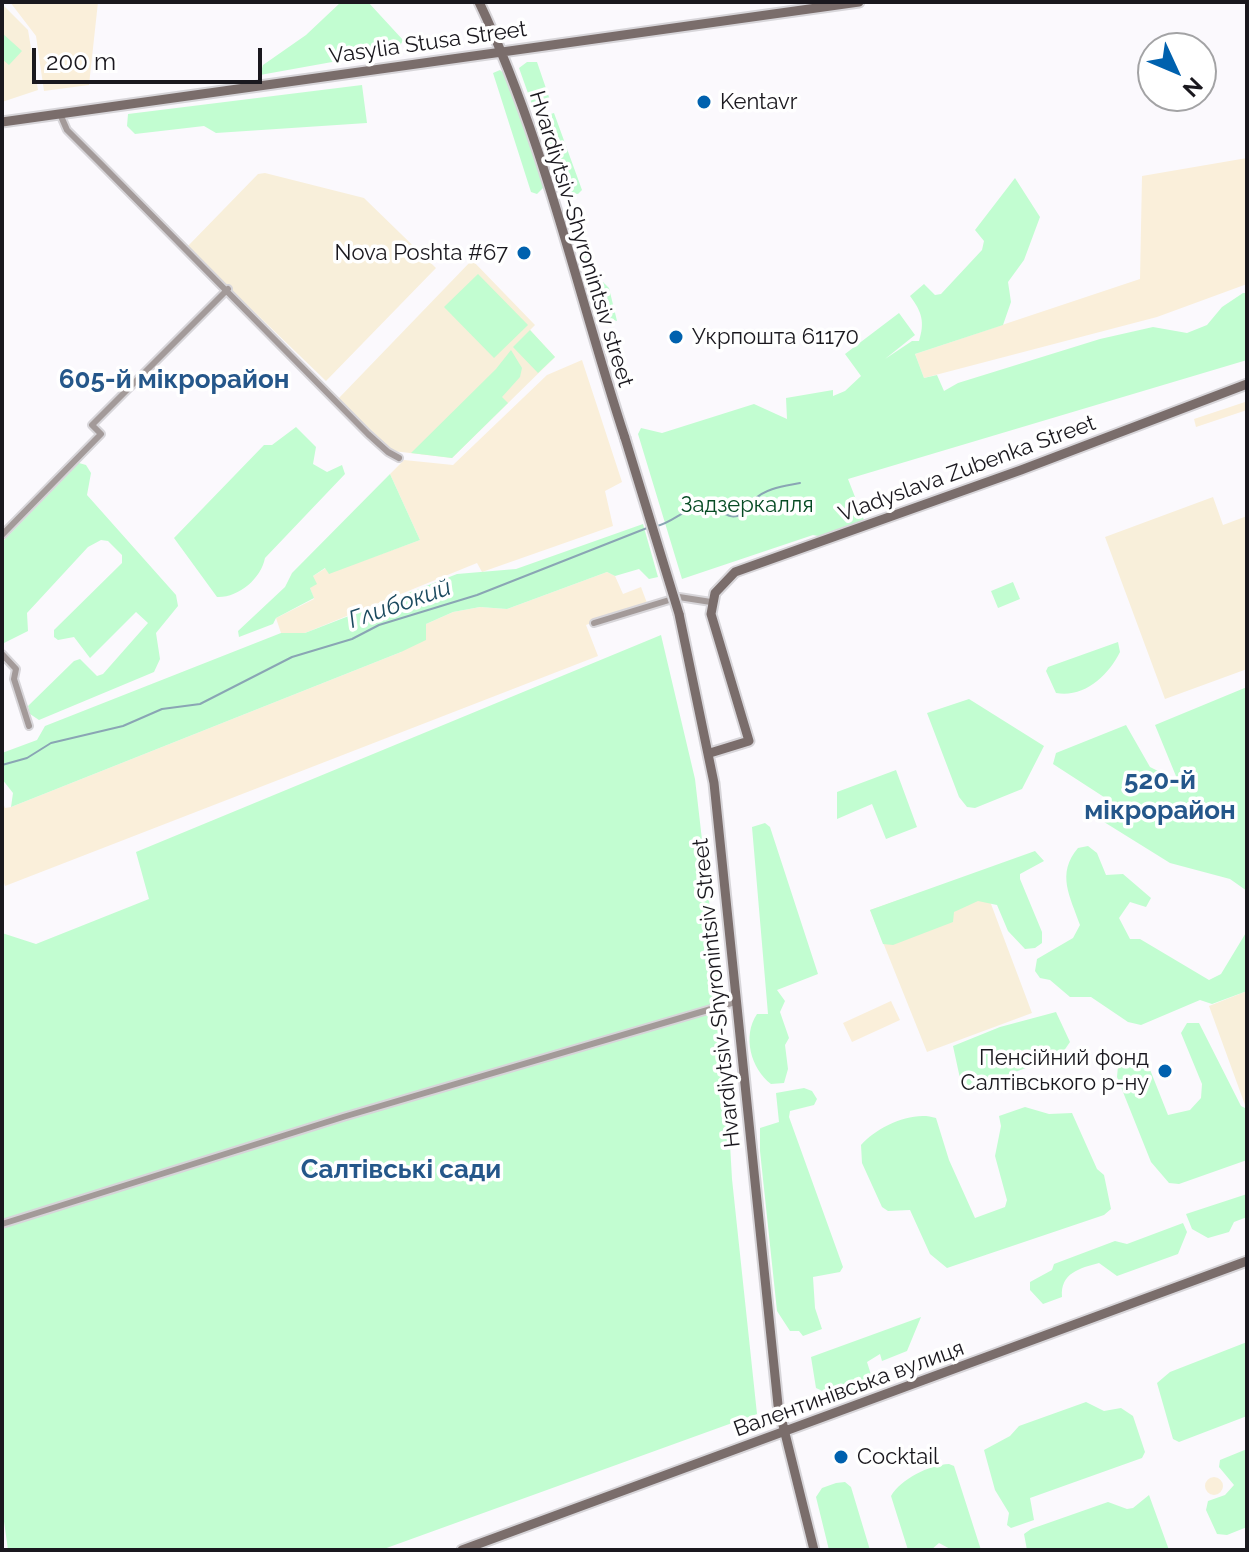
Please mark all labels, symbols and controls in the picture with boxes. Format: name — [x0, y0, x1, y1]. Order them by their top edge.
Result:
street label: Vasylia Stusa Street — [327, 16, 529, 70]
scale bar — [36, 32, 266, 82]
north arrow — [1137, 32, 1217, 112]
text: 200 m — [46, 47, 116, 76]
text: N — [1178, 72, 1208, 102]
street label: Hvardiytsiv-Shyronintsiv street — [523, 88, 639, 390]
place label: Kentavr — [720, 89, 798, 115]
marker: Kentavr — [695, 93, 713, 111]
place label: Nova Poshta #67 — [335, 240, 508, 266]
marker: Nova Poshta #67 — [515, 244, 533, 262]
place label: Укрпошта 61170 — [692, 324, 859, 350]
marker: Укрпошта 61170 — [667, 328, 685, 346]
district label: 605-й мікрорайон — [59, 364, 289, 396]
street label: Vladyslava Zubenka Street — [835, 410, 1099, 528]
park label: Задзеркалля — [680, 492, 814, 518]
water label: Глибокий — [345, 573, 455, 635]
district label: 520-й мікрорайон — [1084, 765, 1236, 826]
street label: Hvardiytsiv-Shyronintsiv Street — [688, 837, 746, 1149]
place label: Пенсійний фонд Салтівського р-ну — [961, 1045, 1149, 1096]
marker: Пенсійний фонд Салтівського р-ну — [1156, 1062, 1174, 1080]
district label: Салтівські сади — [301, 1154, 501, 1186]
street label: Валентинівська вулиця — [730, 1335, 968, 1443]
place label: Cocktail — [857, 1444, 939, 1470]
marker: Cocktail — [832, 1448, 850, 1466]

